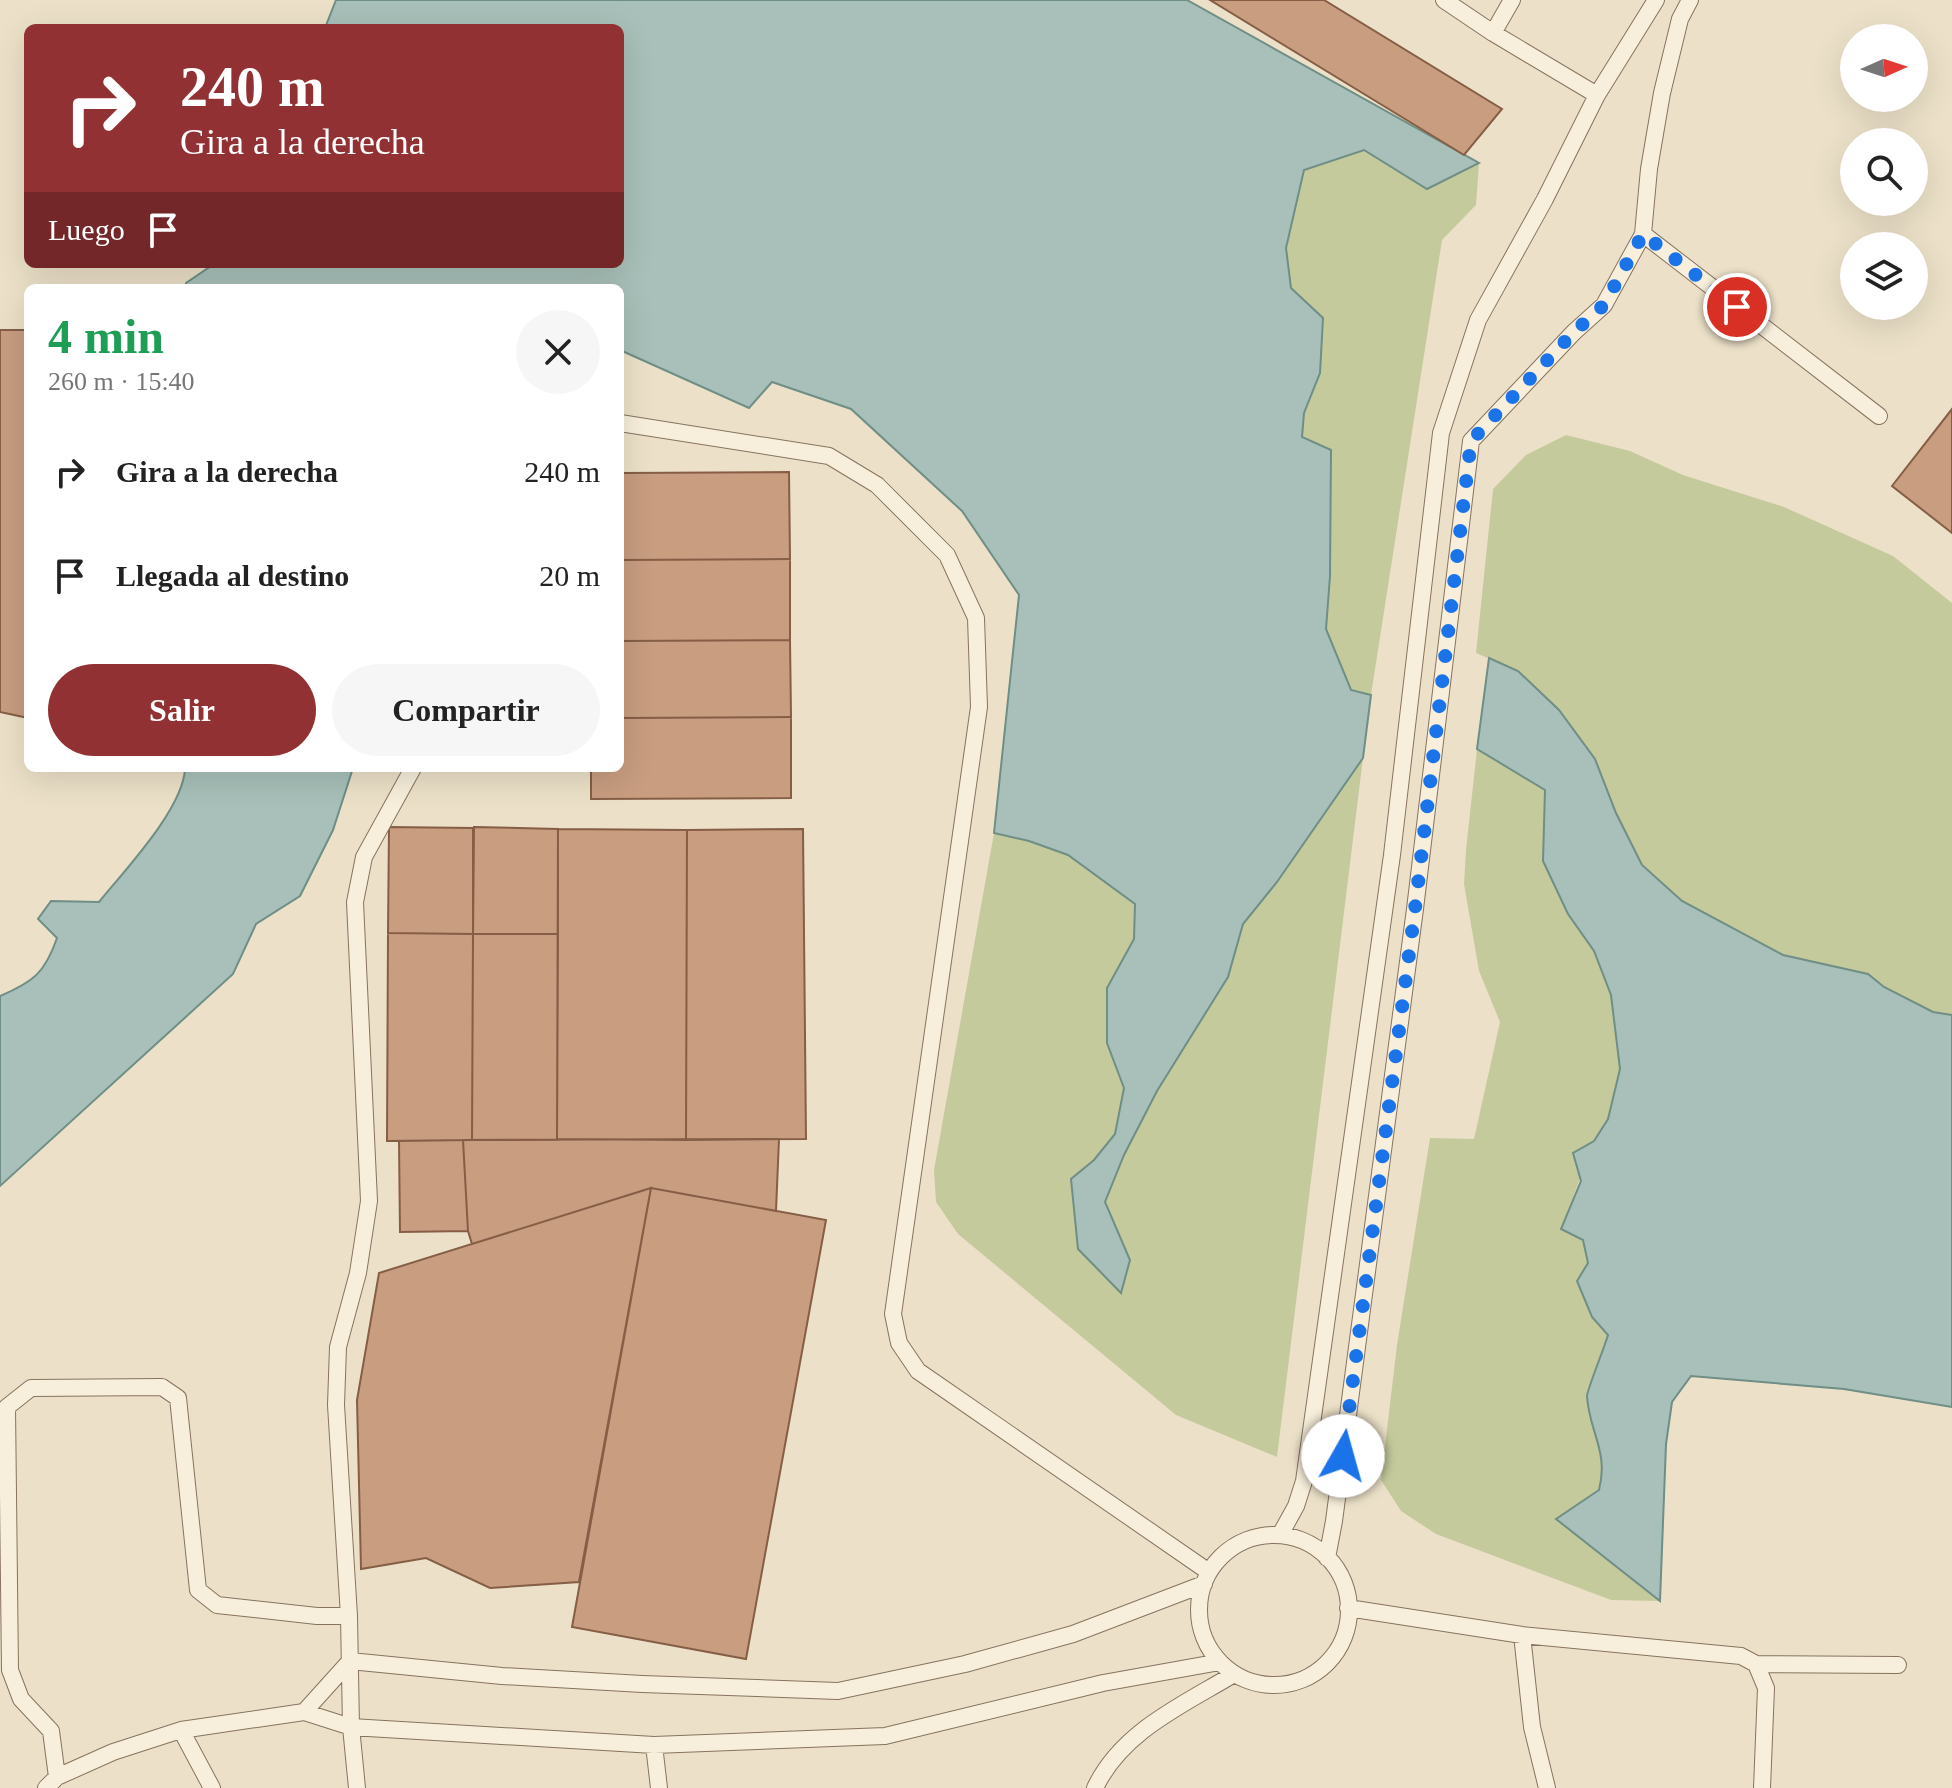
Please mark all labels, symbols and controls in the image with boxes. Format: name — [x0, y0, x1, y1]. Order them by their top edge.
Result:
north arrow — [1840, 24, 1928, 112]
map controls — [1840, 24, 1928, 320]
icon: right — [48, 56, 152, 160]
text: 240 m — [180, 56, 325, 118]
text: Gira a la derecha — [180, 122, 425, 162]
button: search — [1840, 128, 1928, 216]
icon: arrive — [141, 208, 185, 252]
text: Luego — [48, 213, 125, 246]
button: layers — [1840, 232, 1928, 320]
pin — [1703, 273, 1771, 341]
icon: arrive — [1715, 285, 1759, 329]
text: 4 min — [48, 310, 164, 363]
button: close — [516, 310, 600, 394]
text: 260 m · 15:40 — [48, 367, 195, 396]
icon: right — [48, 450, 92, 494]
text: Gira a la derecha — [116, 455, 338, 488]
text: 240 m — [524, 455, 600, 488]
icon: arrive — [48, 554, 92, 598]
text: Llegada al destino — [116, 559, 349, 592]
text: 20 m — [539, 559, 600, 592]
button: Salir — [48, 664, 316, 756]
button: Compartir — [332, 664, 600, 756]
position arrow — [1301, 1414, 1385, 1498]

